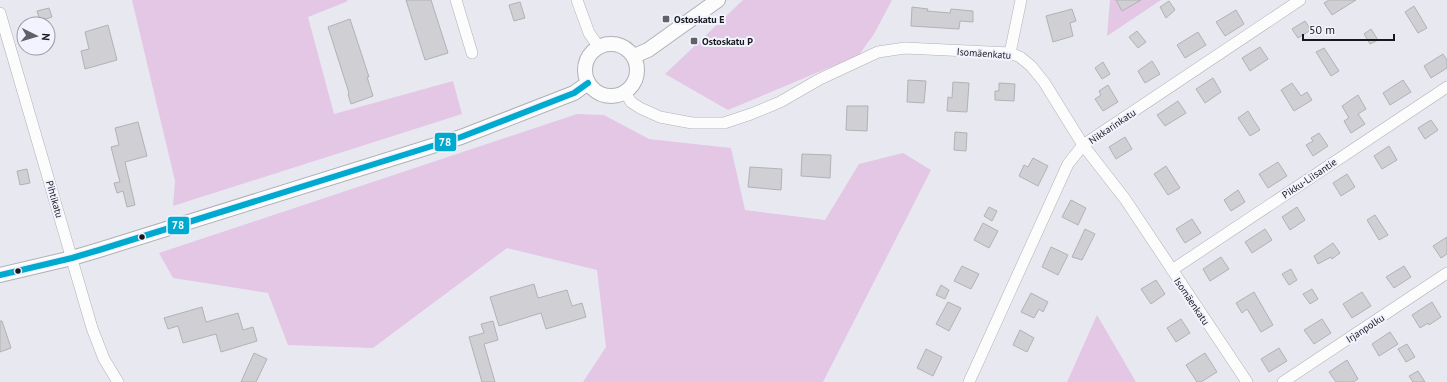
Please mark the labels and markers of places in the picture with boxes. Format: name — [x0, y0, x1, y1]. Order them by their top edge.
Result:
place label: Ostoskatu E — [674, 13, 724, 26]
marker: Ostoskatu E — [661, 14, 671, 24]
place label: Ostoskatu P — [702, 35, 753, 48]
marker: Ostoskatu P — [689, 36, 699, 46]
unlabelled marker — [137, 232, 147, 242]
unlabelled marker — [13, 266, 23, 276]

